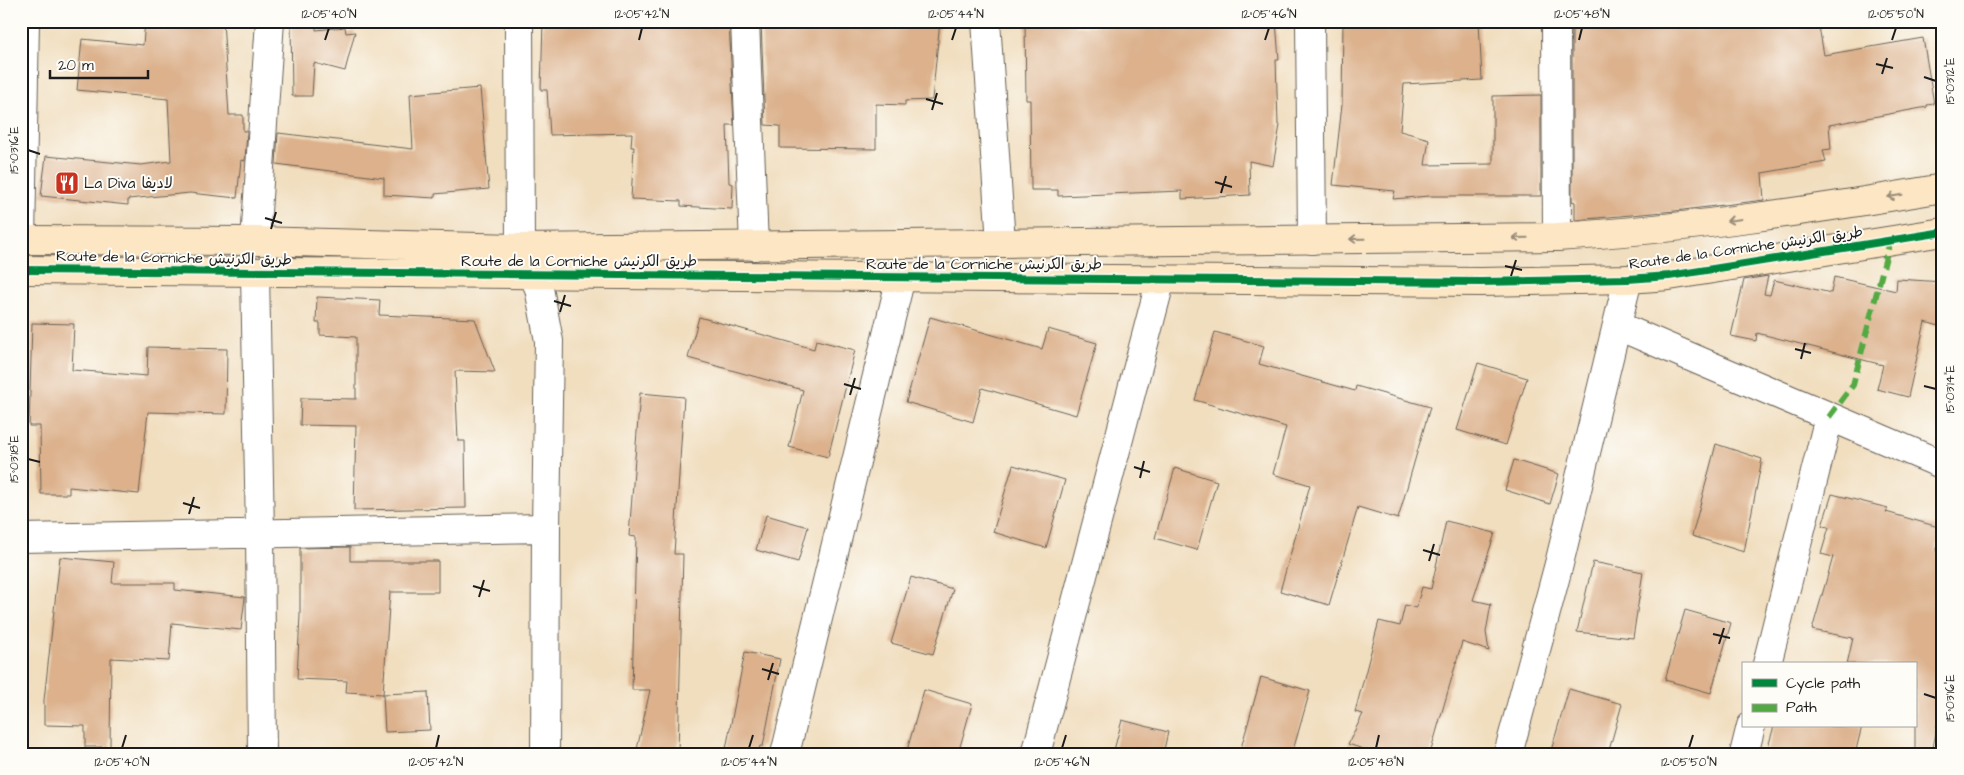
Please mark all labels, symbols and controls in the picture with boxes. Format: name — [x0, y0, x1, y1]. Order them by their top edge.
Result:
text: 12°05'40"N — [301, 6, 357, 23]
text: 12°05'42"N — [615, 6, 670, 23]
text: 12°05'44"N — [928, 6, 984, 23]
text: 12°05'46"N — [1241, 6, 1297, 23]
text: 12°05'48"N — [1554, 6, 1610, 23]
text: 12°05'50"N — [1868, 6, 1924, 23]
scale bar — [50, 48, 148, 80]
text: 20 m — [58, 55, 94, 76]
text: 15°03'12"E — [1942, 58, 1959, 104]
text: 15°03'16"E — [6, 126, 23, 174]
restaurant icon: La Diva لاديفا — [54, 170, 80, 196]
place label: La Diva لاديفا — [84, 173, 173, 194]
one-way arrow — [1887, 191, 1903, 201]
one-way arrow — [1726, 215, 1742, 225]
street label: Route de la Corniche طريق الكرنيش — [1628, 221, 1864, 275]
one-way arrow — [1512, 233, 1528, 242]
one-way arrow — [1350, 234, 1366, 244]
street label: Route de la Corniche طريق الكرنيش — [56, 245, 292, 271]
street label: Route de la Corniche طريق الكرنيش — [461, 251, 697, 272]
street label: Route de la Corniche طريق الكرنيش — [866, 254, 1102, 275]
text: 15°03'14"E — [1942, 365, 1959, 413]
text: 15°03'18"E — [6, 435, 23, 483]
legend — [1742, 662, 1916, 728]
text: Cycle path — [1786, 673, 1861, 695]
text: 15°03'16"E — [1942, 674, 1959, 722]
text: Path — [1786, 697, 1817, 718]
text: 12°05'40"N — [94, 754, 150, 771]
text: 12°05'42"N — [409, 754, 464, 771]
text: 12°05'44"N — [721, 754, 777, 771]
text: 12°05'46"N — [1034, 754, 1090, 771]
text: 12°05'48"N — [1348, 754, 1404, 771]
text: 12°05'50"N — [1661, 754, 1717, 771]

